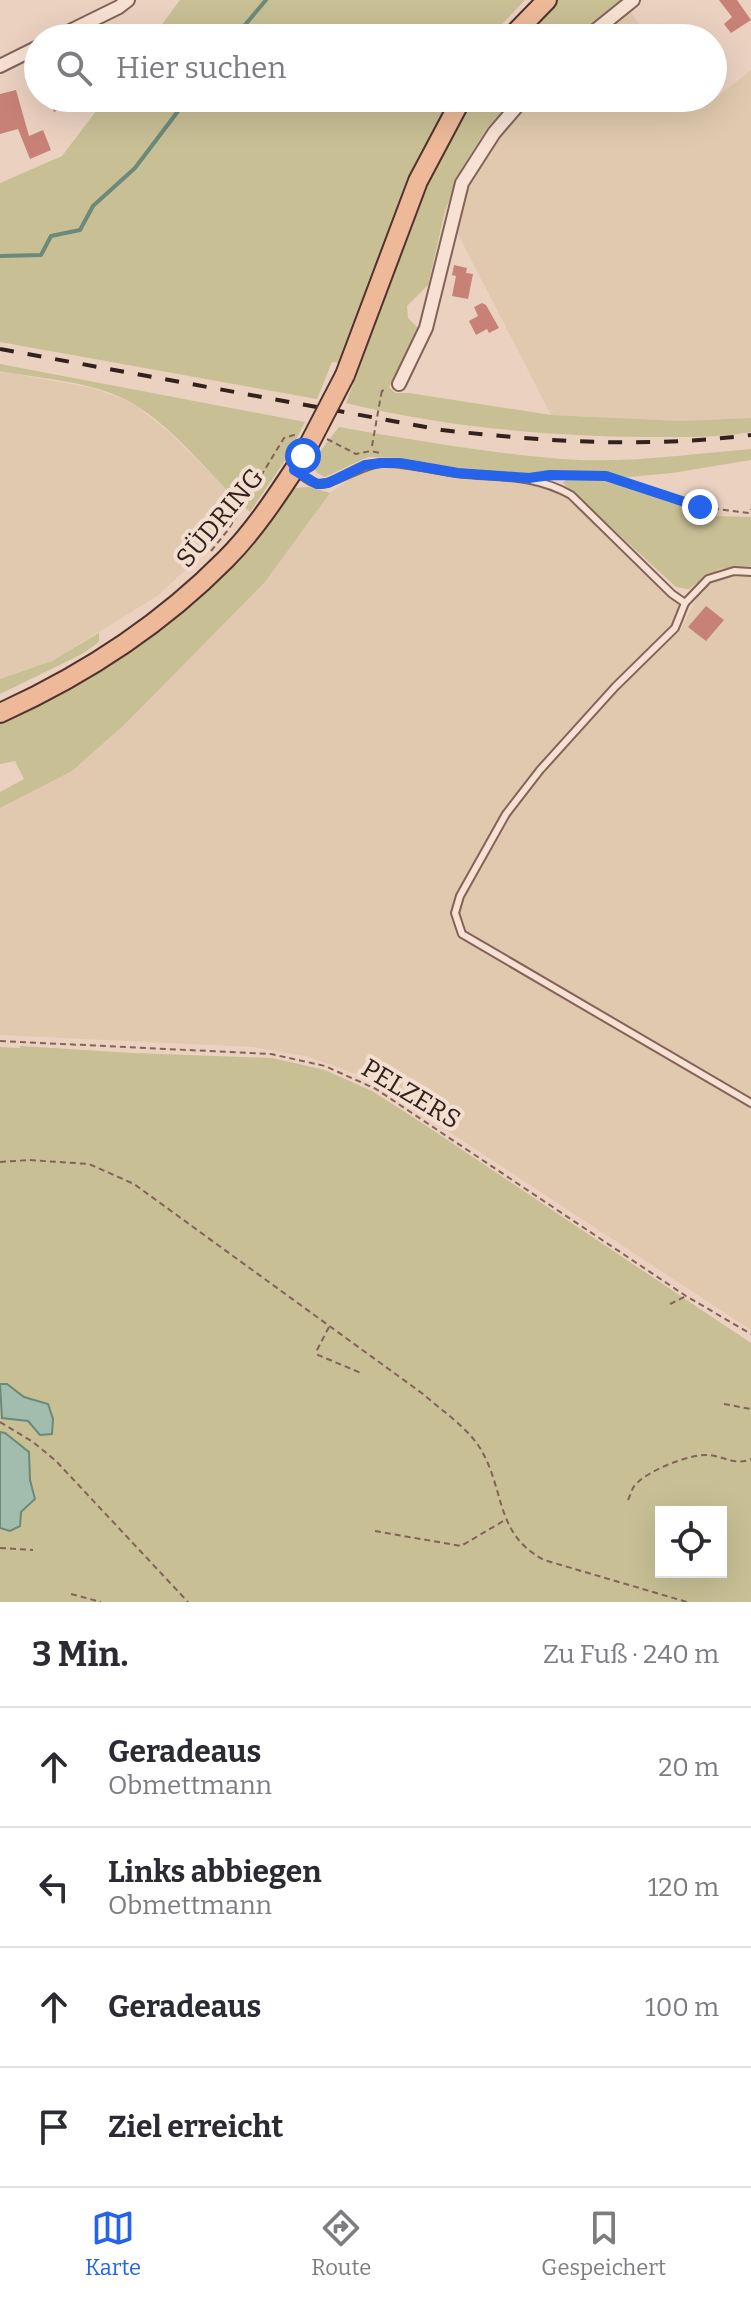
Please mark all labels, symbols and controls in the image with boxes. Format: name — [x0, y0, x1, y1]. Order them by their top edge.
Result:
search box — [24, 24, 727, 112]
icon: search — [52, 46, 96, 90]
text: Hier suchen — [116, 50, 286, 86]
route start — [285, 438, 321, 474]
street label: SÜDRING — [170, 462, 270, 574]
route end — [682, 489, 718, 525]
street label: PELZERS — [356, 1052, 466, 1136]
map controls — [655, 1506, 727, 1578]
button: locate — [655, 1506, 727, 1578]
text: 3 Min. — [32, 1634, 128, 1675]
text: Zu Fuß · 240 m — [543, 1639, 719, 1670]
text: Geradeaus — [108, 1734, 261, 1770]
icon: ahead — [32, 1745, 76, 1789]
text: 20 m — [658, 1752, 719, 1783]
text: Obmettmann — [108, 1770, 272, 1801]
text: Links abbiegen — [108, 1854, 321, 1890]
icon: left — [32, 1865, 76, 1909]
text: 120 m — [648, 1872, 719, 1903]
text: Obmettmann — [108, 1890, 272, 1921]
icon: ahead — [32, 1985, 76, 2029]
text: Geradeaus — [108, 1989, 261, 2025]
text: 100 m — [645, 1992, 719, 2023]
icon: arrive — [32, 2105, 76, 2149]
text: Ziel erreicht — [108, 2109, 283, 2145]
tab: Karte — [85, 2206, 141, 2281]
tab: Route — [311, 2206, 371, 2281]
tab: Gespeichert — [541, 2206, 666, 2281]

